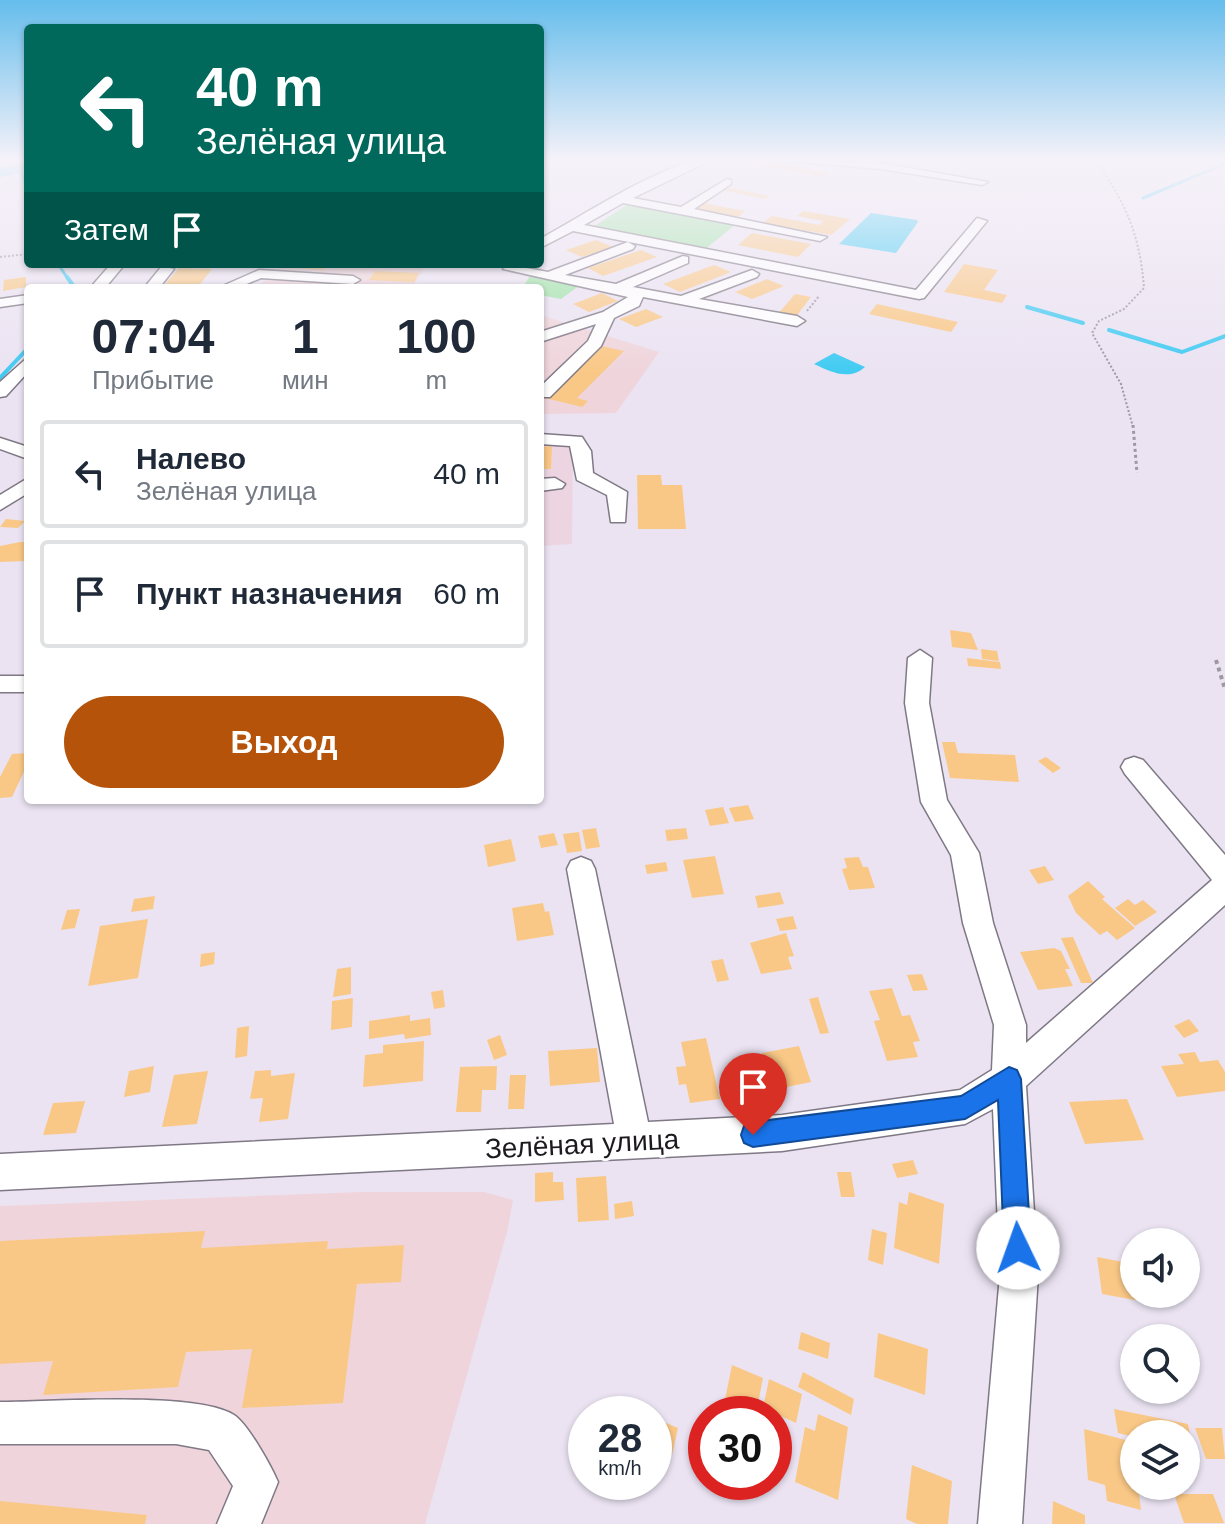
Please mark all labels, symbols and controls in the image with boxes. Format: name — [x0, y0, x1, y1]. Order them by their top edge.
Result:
text: 40 m — [196, 55, 324, 118]
icon: left — [64, 56, 168, 160]
text: Зелёная улица — [196, 121, 446, 162]
icon: arrive — [165, 208, 209, 252]
text: Затем — [64, 213, 149, 246]
text: 07:04 — [92, 310, 214, 363]
text: 1 — [292, 310, 319, 363]
text: 100 — [396, 310, 476, 363]
text: Прибытие — [92, 365, 214, 395]
text: мин — [282, 365, 329, 395]
text: m — [426, 365, 447, 395]
text: Налево — [136, 442, 246, 475]
icon: left — [68, 452, 112, 496]
text: 40 m — [433, 457, 500, 490]
text: Зелёная улица — [136, 476, 317, 506]
icon: arrive — [68, 572, 112, 616]
text: Пункт назначения — [136, 577, 403, 610]
text: 60 m — [433, 577, 500, 610]
button: Выход — [64, 696, 504, 788]
pin — [719, 1053, 787, 1135]
icon: arrive — [731, 1065, 775, 1109]
street label: Зелёная улица — [484, 1123, 680, 1165]
position arrow — [976, 1206, 1060, 1290]
map controls — [1120, 1228, 1200, 1500]
button: sound — [1120, 1228, 1200, 1308]
button: search — [1120, 1324, 1200, 1404]
speed limit sign: 30 — [688, 1396, 792, 1500]
text: 28 — [598, 1416, 642, 1460]
button: layers — [1120, 1420, 1200, 1500]
text: km/h — [598, 1457, 642, 1479]

